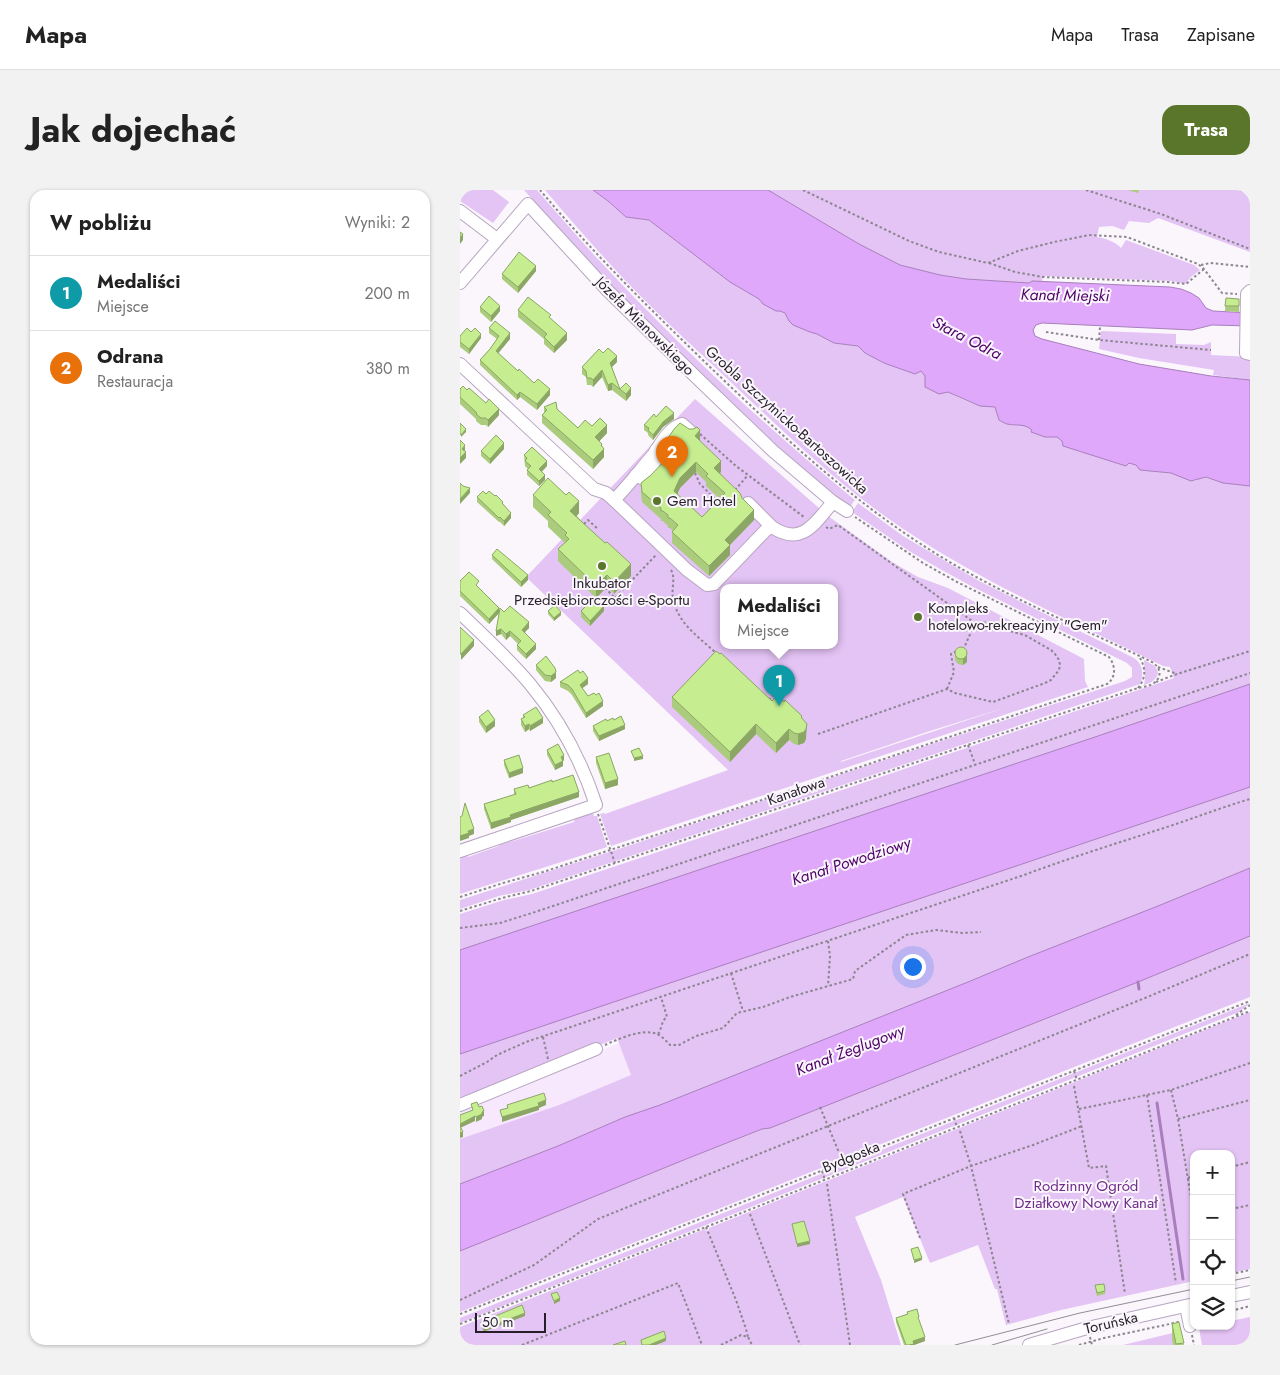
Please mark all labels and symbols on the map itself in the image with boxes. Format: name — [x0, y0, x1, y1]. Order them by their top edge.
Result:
street label: Józefa Mianowskiego — [589, 270, 700, 381]
water label: Kanał Miejski — [1021, 283, 1110, 307]
water label: Stara Odra — [928, 311, 1006, 365]
street label: Grobla Szczytnicko-Bartoszowicka — [701, 341, 873, 499]
pin: 2 — [656, 436, 688, 477]
place label: Gem Hotel — [667, 490, 736, 512]
marker: Gem Hotel — [651, 495, 663, 507]
marker: Inkubator Przedsiębiorczości e-Sportu — [596, 560, 608, 572]
place label: Inkubator Przedsiębiorczości e-Sportu — [514, 572, 690, 611]
place label: Kompleks hotelowo-rekreacyjny "Gem" — [928, 597, 1108, 636]
marker: Kompleks hotelowo-rekreacyjny "Gem" — [912, 611, 924, 623]
pin: 1 — [763, 665, 795, 706]
street label: Kanałowa — [764, 771, 828, 811]
water label: Kanał Powodziowy — [788, 831, 915, 891]
your location — [900, 954, 926, 980]
water label: Kanał Żeglugowy — [792, 1018, 909, 1081]
street label: Bydgoska — [819, 1136, 883, 1178]
park label: Rodzinny Ogród Działkowy Nowy Kanał — [1014, 1175, 1158, 1214]
street label: Toruńska — [1082, 1306, 1140, 1340]
scale bar — [475, 1310, 546, 1333]

